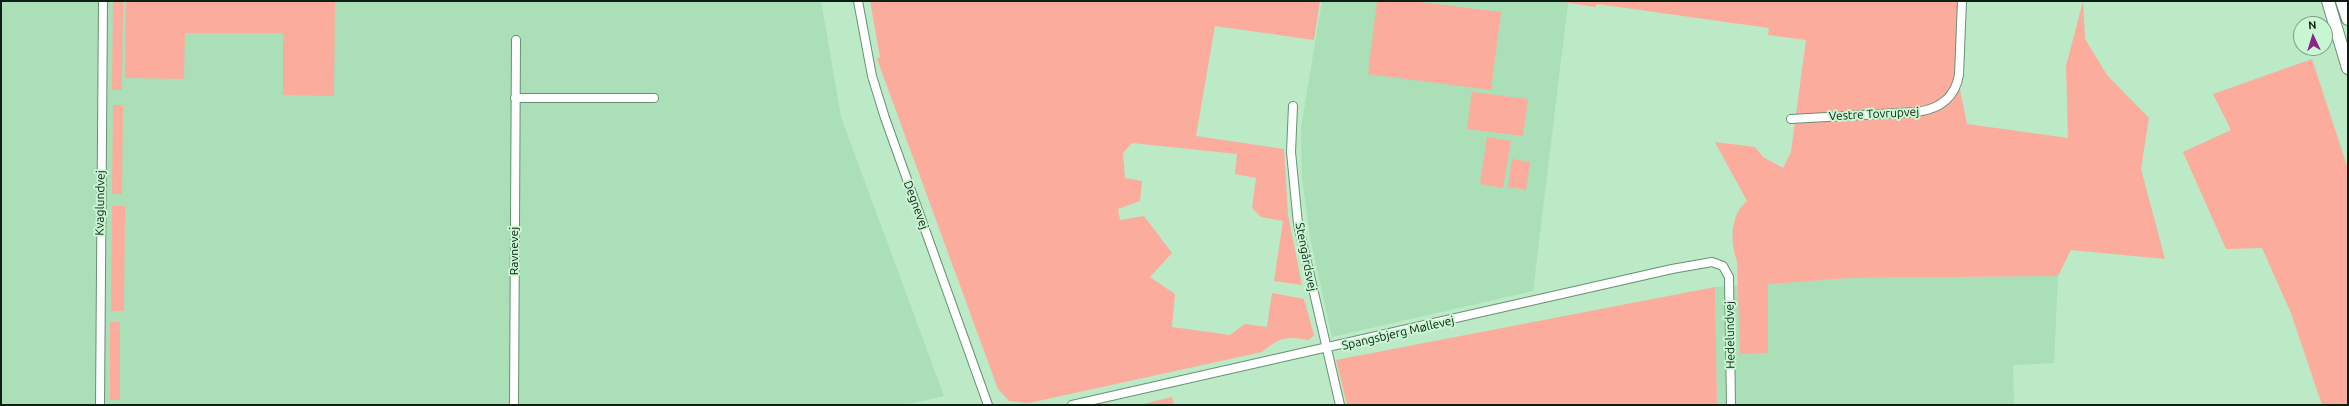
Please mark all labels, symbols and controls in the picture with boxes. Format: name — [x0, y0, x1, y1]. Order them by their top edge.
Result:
north arrow — [2293, 16, 2333, 56]
text: N — [2308, 19, 2317, 31]
street label: Vestre Tovrupvej — [1829, 104, 1919, 124]
street label: Kvaglundvej — [92, 170, 108, 236]
street label: Degnevej — [901, 179, 931, 231]
street label: Stengårdsvej — [1292, 221, 1320, 293]
street label: Ravnevej — [507, 227, 521, 275]
street label: Hedelundvej — [1722, 301, 1738, 369]
street label: Spangsbjerg Møllevej — [1340, 313, 1456, 353]

